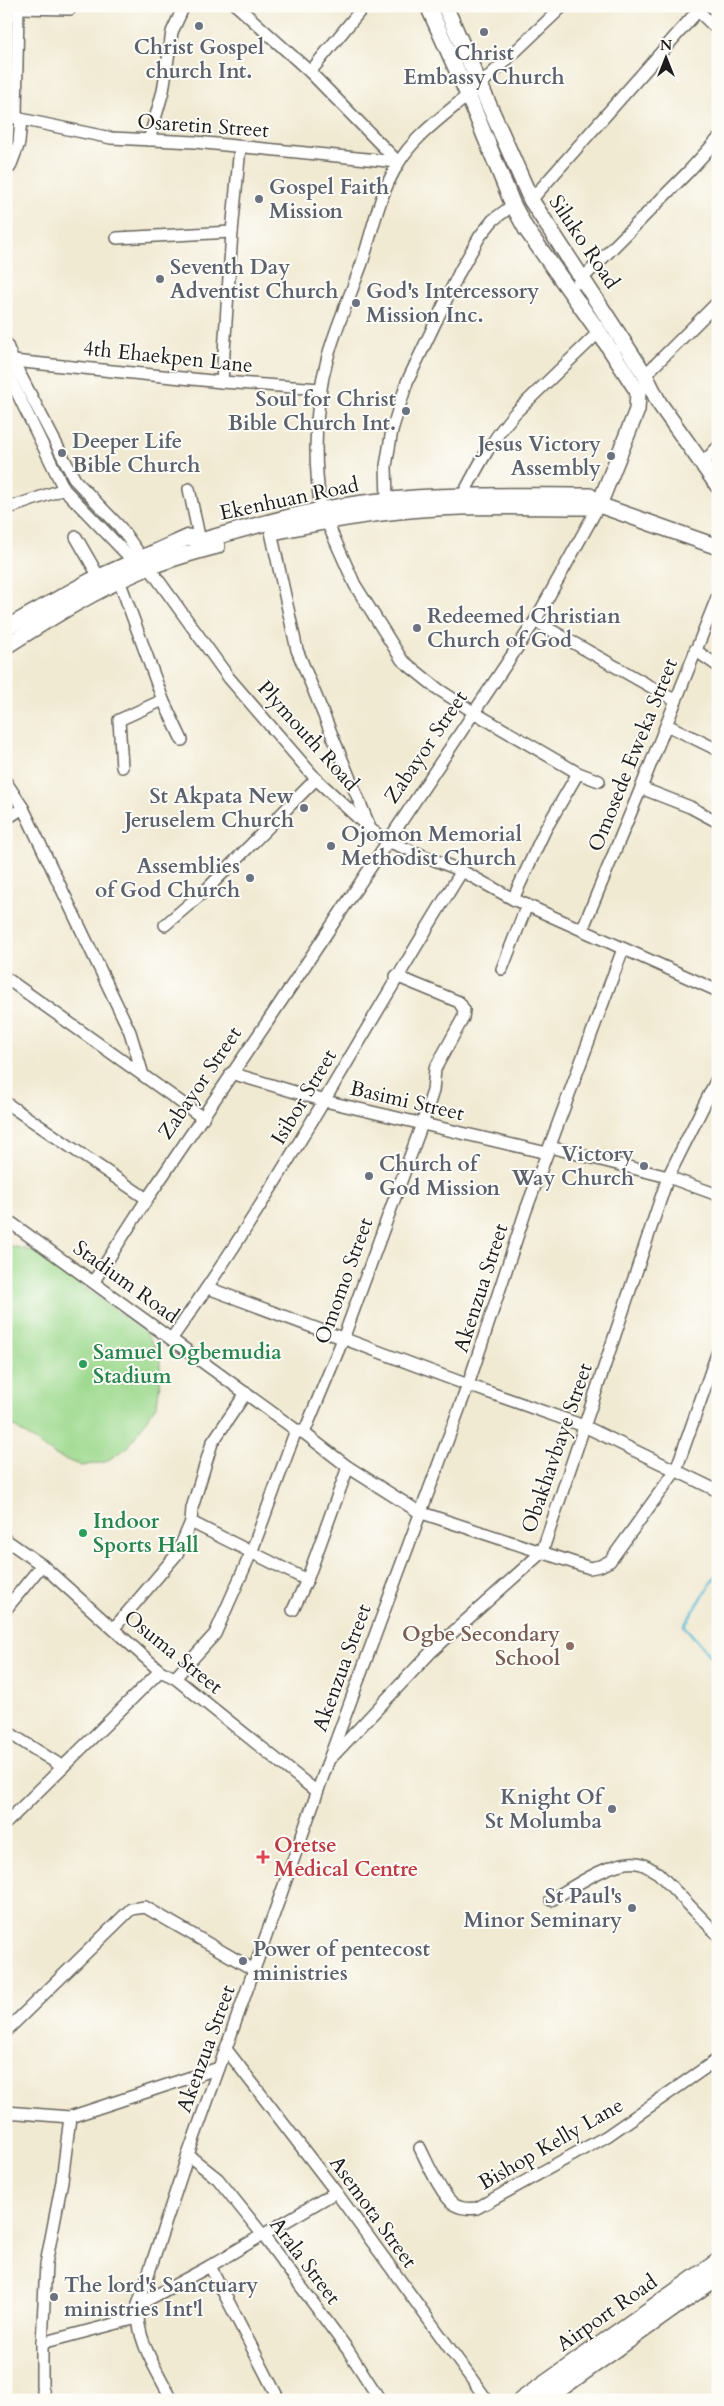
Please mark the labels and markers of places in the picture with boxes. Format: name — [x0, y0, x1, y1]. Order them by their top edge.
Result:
marker: Christ Gospel church Int. — [193, 20, 205, 32]
marker: Christ Embassy Church — [478, 26, 490, 38]
place label: Christ Gospel church Int. — [134, 33, 264, 86]
place label: Christ Embassy Church — [403, 39, 565, 92]
place label: Gospel Faith Mission — [269, 173, 389, 226]
marker: Gospel Faith Mission — [253, 193, 265, 205]
place label: Seventh Day Adventist Church — [170, 253, 338, 306]
marker: Seventh Day Adventist Church — [154, 273, 166, 285]
place label: God's Intercessory Mission Inc. — [366, 277, 539, 330]
marker: God's Intercessory Mission Inc. — [350, 297, 362, 309]
place label: Soul for Christ Bible Church Int. — [228, 385, 397, 438]
marker: Soul for Christ Bible Church Int. — [400, 405, 412, 417]
place label: Deeper Life Bible Church — [72, 427, 200, 480]
place label: Jesus Victory Assembly — [475, 430, 601, 483]
marker: Deeper Life Bible Church — [56, 447, 68, 459]
marker: Jesus Victory Assembly — [605, 450, 617, 462]
place label: Redeemed Christian Church of God — [427, 602, 621, 655]
marker: Redeemed Christian Church of God — [411, 622, 423, 634]
place label: St Akpata New Jeruselem Church — [122, 782, 294, 835]
marker: St Akpata New Jeruselem Church — [298, 802, 310, 814]
place label: Ojomon Memorial Methodist Church — [341, 820, 522, 873]
marker: Ojomon Memorial Methodist Church — [325, 840, 337, 852]
place label: Assemblies of God Church — [95, 852, 240, 905]
marker: Assemblies of God Church — [244, 872, 256, 884]
place label: Victory Way Church — [511, 1140, 634, 1193]
place label: Church of God Mission — [379, 1150, 501, 1203]
marker: Victory Way Church — [638, 1160, 650, 1172]
marker: Church of God Mission — [363, 1170, 375, 1182]
place label: Samuel Ogbemudia Stadium — [93, 1338, 282, 1391]
marker: Samuel Ogbemudia Stadium — [77, 1358, 89, 1370]
place label: Indoor Sports Hall — [93, 1507, 199, 1560]
marker: Indoor Sports Hall — [77, 1527, 89, 1539]
place label: Ogbe Secondary School — [402, 1620, 560, 1673]
marker: Ogbe Secondary School — [564, 1640, 576, 1652]
place label: Knight Of St Molumba — [485, 1783, 606, 1836]
marker: Knight Of St Molumba — [606, 1803, 618, 1815]
place label: Oretse Medical Centre — [274, 1831, 418, 1884]
marker: Oretse Medical Centre — [256, 1850, 270, 1864]
place label: St Paul's Minor Seminary — [463, 1882, 622, 1935]
marker: St Paul's Minor Seminary — [626, 1902, 638, 1914]
place label: Power of pentecost ministries — [253, 1935, 430, 1988]
marker: Power of pentecost ministries — [237, 1955, 249, 1967]
place label: The lord's Sanctuary ministries Int'l — [64, 2271, 258, 2324]
marker: The lord's Sanctuary ministries Int'l — [48, 2291, 60, 2303]

